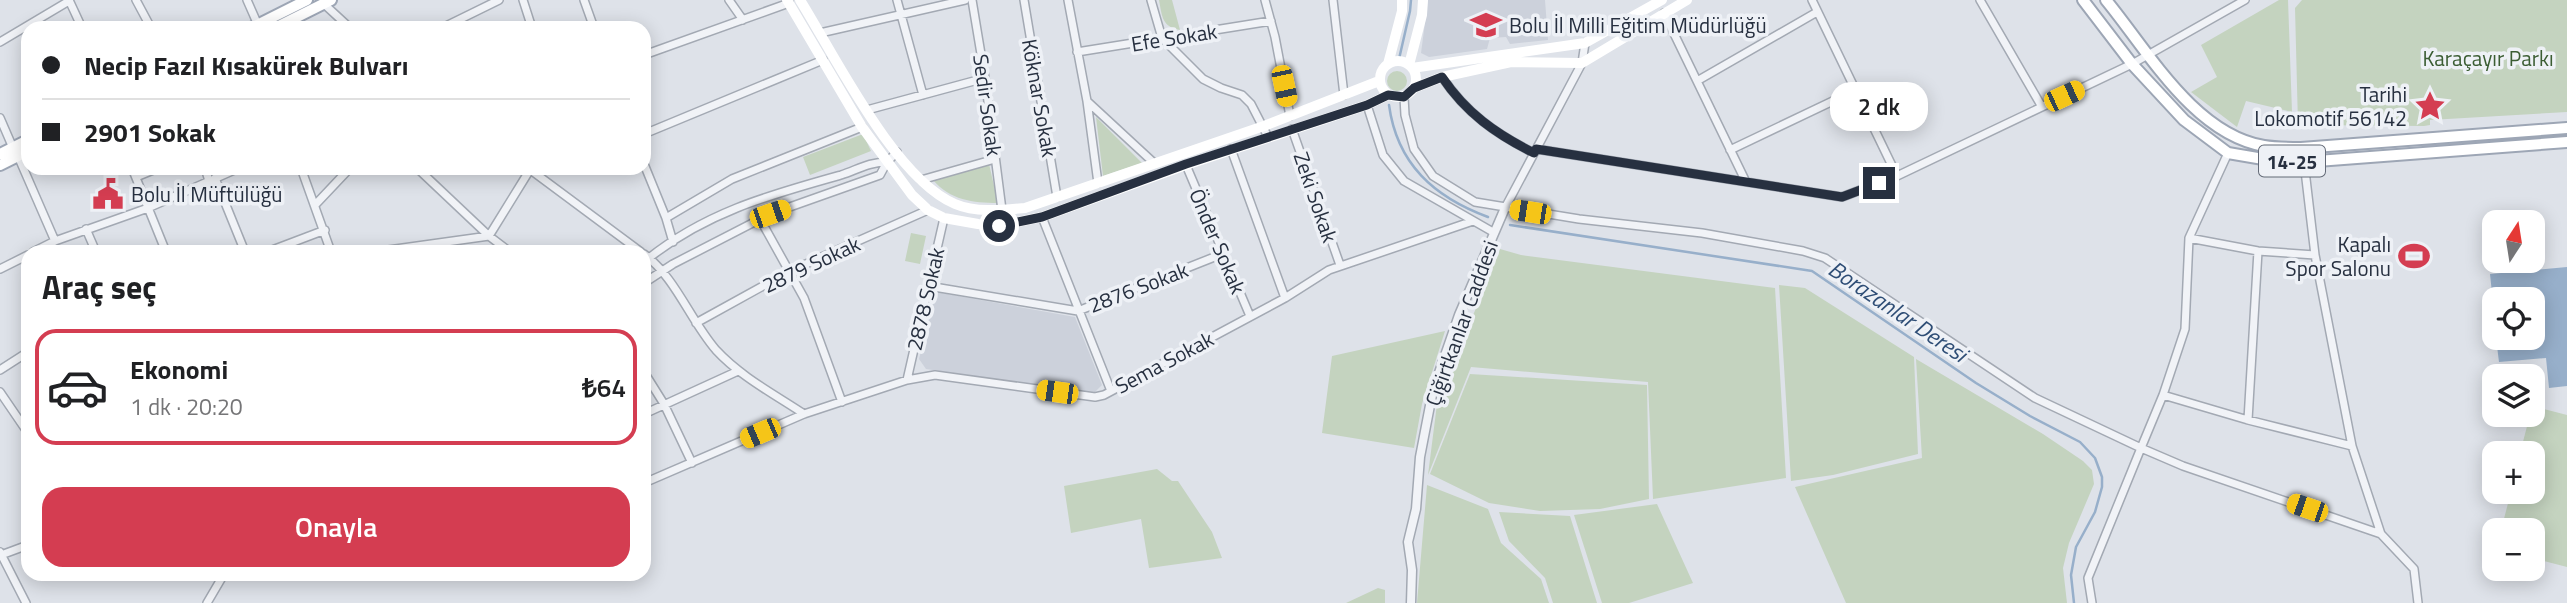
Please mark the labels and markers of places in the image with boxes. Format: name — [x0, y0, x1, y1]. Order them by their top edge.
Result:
school or university icon: Bolu İl Milli Eğitim Müdürlüğü — [1469, 8, 1503, 42]
place label: Bolu İl Milli Eğitim Müdürlüğü — [1509, 9, 1767, 41]
place label: Tarihi Lokomotif 56142 — [2254, 78, 2407, 134]
place icon: Tarihi Lokomotif 56142 — [2413, 89, 2447, 123]
public building icon: Bolu İl Müftülüğü — [91, 177, 125, 211]
place label: Bolu İl Müftülüğü — [131, 178, 283, 210]
place label: Kapalı Spor Salonu — [2285, 228, 2391, 284]
sports icon: Kapalı Spor Salonu — [2397, 239, 2431, 273]

